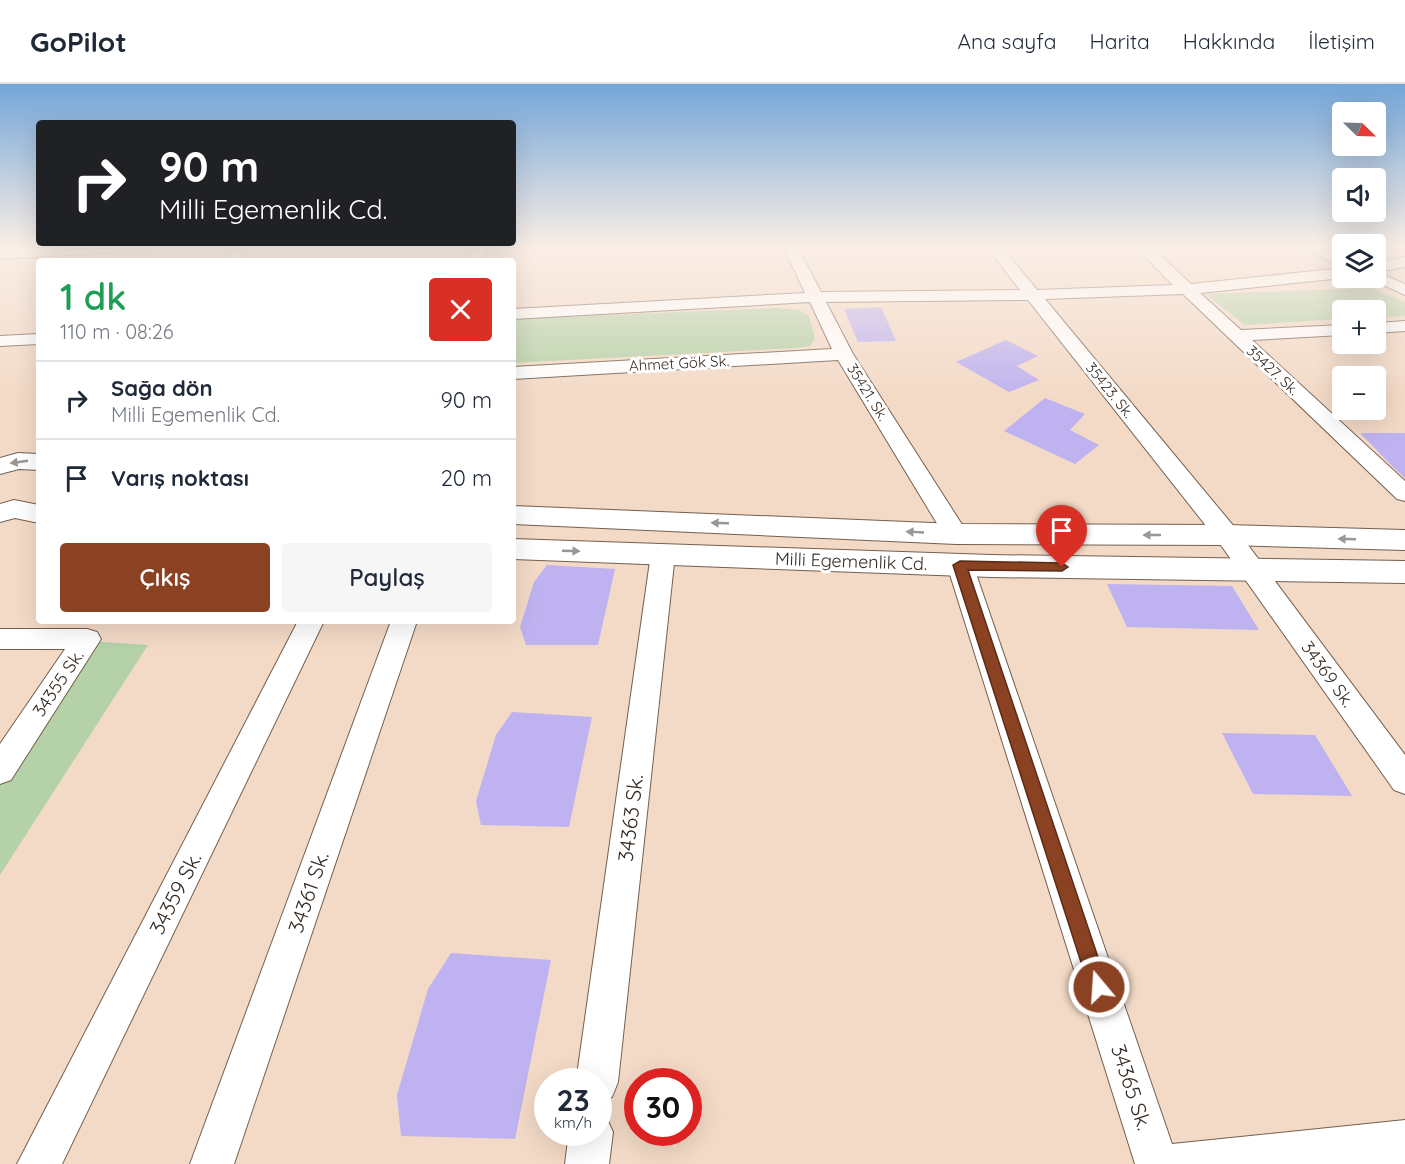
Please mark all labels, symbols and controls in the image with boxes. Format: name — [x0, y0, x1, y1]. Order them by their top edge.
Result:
text: GoPilot — [30, 24, 127, 59]
text: Ana sayfa — [957, 28, 1057, 54]
text: Harita — [1090, 28, 1150, 54]
text: Hakkında — [1183, 28, 1275, 54]
text: İletişim — [1308, 28, 1375, 54]
north arrow — [1332, 102, 1386, 156]
map controls — [1332, 102, 1386, 420]
text: 90 m — [159, 140, 259, 193]
icon: right — [60, 144, 138, 222]
button: sound — [1332, 168, 1386, 222]
text: Milli Egemenlik Cd. — [159, 192, 387, 226]
button: layers — [1332, 234, 1386, 288]
text: 1 dk — [60, 274, 126, 319]
button: close — [429, 278, 492, 341]
button: + — [1332, 300, 1386, 354]
text: 110 m · 08:26 — [60, 319, 174, 344]
street label: 35427. Sk. — [1243, 341, 1303, 399]
street label: Ahmet Gök Sk. — [628, 351, 730, 375]
street label: 35423. Sk. — [1082, 358, 1138, 422]
street label: 35421. Sk. — [843, 360, 893, 424]
button: − — [1332, 366, 1386, 420]
text: Sağa dön — [111, 374, 213, 402]
icon: right — [60, 384, 93, 417]
text: 90 m — [441, 386, 492, 414]
text: Milli Egemenlik Cd. — [111, 402, 280, 427]
one-way arrow — [10, 457, 29, 467]
icon: arrive — [60, 462, 93, 495]
text: Varış noktası — [111, 464, 249, 492]
text: 20 m — [441, 464, 492, 492]
pin — [1036, 505, 1087, 567]
icon: arrive — [1045, 514, 1078, 547]
one-way arrow — [710, 519, 729, 528]
one-way arrow — [905, 527, 924, 536]
one-way arrow — [1142, 530, 1161, 539]
one-way arrow — [1337, 534, 1356, 543]
button: Çıkış — [60, 543, 270, 612]
button: Paylaş — [282, 543, 492, 612]
one-way arrow — [562, 546, 581, 555]
street label: Milli Egemenlik Cd. — [774, 547, 928, 575]
street label: 34369 Sk. — [1296, 636, 1360, 712]
street label: 34355 Sk. — [27, 645, 89, 721]
street label: 34363 Sk. — [612, 773, 648, 863]
street label: 34359 Sk. — [143, 848, 207, 938]
street label: 34361 Sk. — [282, 848, 334, 936]
position arrow — [1067, 955, 1131, 1019]
street label: 34365 Sk. — [1106, 1041, 1158, 1133]
speed limit sign: 30 — [624, 1068, 702, 1146]
text: 23 — [556, 1081, 590, 1119]
text: km/h — [554, 1113, 592, 1132]

